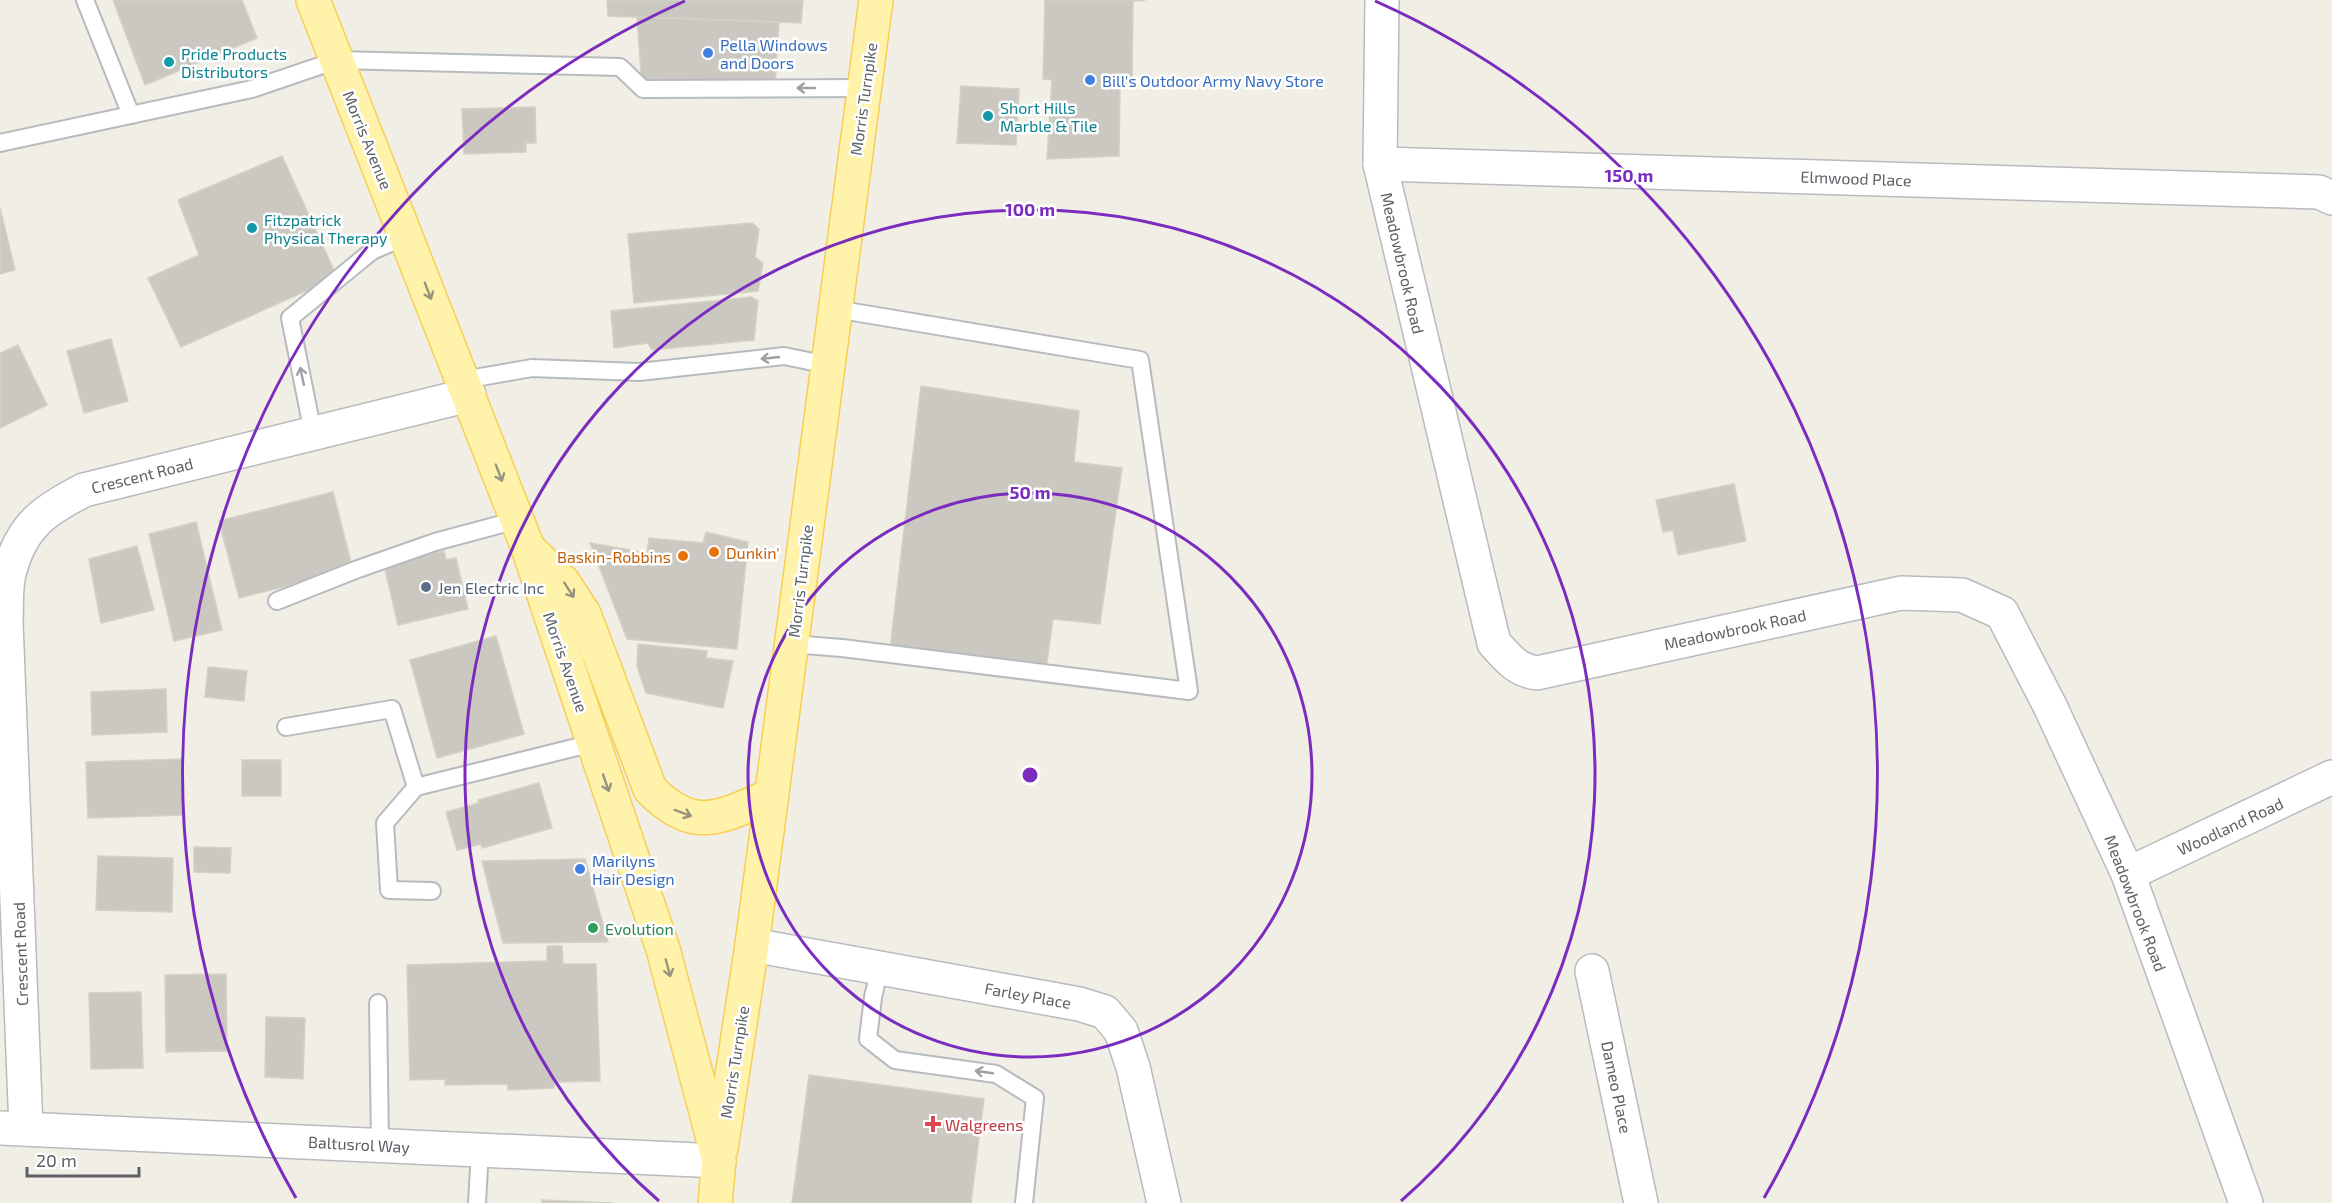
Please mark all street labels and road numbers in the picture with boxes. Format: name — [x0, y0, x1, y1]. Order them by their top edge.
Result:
street label: Morris Turnpike — [846, 41, 880, 157]
street label: Morris Avenue — [340, 88, 396, 192]
street label: Elmwood Place — [1800, 167, 1912, 189]
street label: Meadowbrook Road — [1377, 190, 1429, 336]
street label: Crescent Road — [89, 453, 195, 497]
street label: Morris Turnpike — [784, 523, 816, 639]
street label: Meadowbrook Road — [1662, 605, 1808, 653]
street label: Morris Avenue — [540, 609, 592, 715]
street label: Woodland Road — [2174, 793, 2286, 859]
street label: Meadowbrook Road — [2101, 832, 2171, 974]
street label: Crescent Road — [9, 902, 31, 1006]
street label: Farley Place — [983, 978, 1073, 1012]
street label: Morris Turnpike — [716, 1004, 752, 1120]
street label: Dameo Place — [1598, 1039, 1636, 1135]
street label: Baltusrol Way — [308, 1132, 411, 1156]

